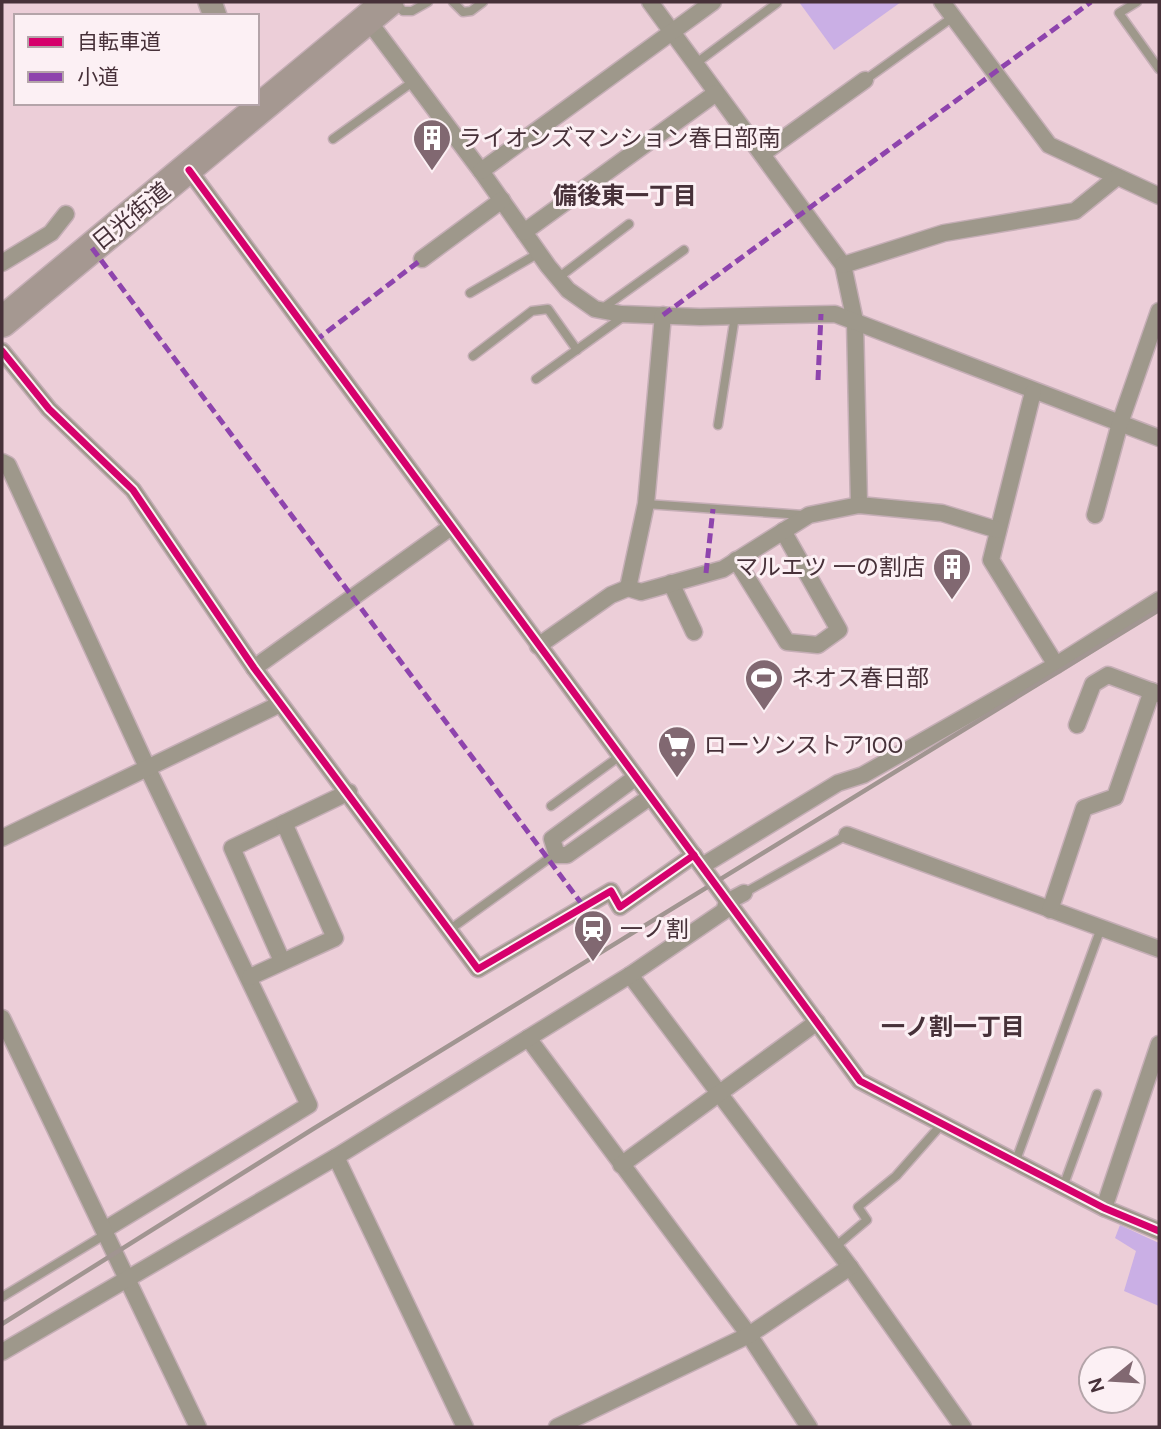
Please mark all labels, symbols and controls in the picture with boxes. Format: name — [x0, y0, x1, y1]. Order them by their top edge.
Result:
legend — [14, 14, 259, 105]
text: 自転車道 — [77, 28, 161, 56]
text: 小道 — [77, 63, 119, 91]
building icon: ライオンズマンション春日部南 — [411, 117, 453, 172]
place label: ライオンズマンション春日部南 — [459, 123, 781, 153]
street label: 日光街道 — [86, 175, 176, 257]
district label: 備後東一丁目 — [553, 180, 697, 211]
building icon: マルエツ 一の割店 — [931, 546, 973, 601]
place label: マルエツ 一の割店 — [735, 552, 925, 582]
sports icon: ネオス春日部 — [743, 657, 785, 712]
place label: ネオス春日部 — [791, 663, 929, 693]
supermarket icon: ローソンストア100 — [656, 724, 698, 779]
place label: ローソンストア100 — [704, 730, 903, 760]
station icon: 一ノ割 — [572, 908, 614, 963]
place label: 一ノ割 — [620, 914, 689, 944]
district label: 一ノ割一丁目 — [881, 1011, 1025, 1042]
north arrow — [1077, 1345, 1147, 1415]
text: N — [1082, 1375, 1110, 1396]

